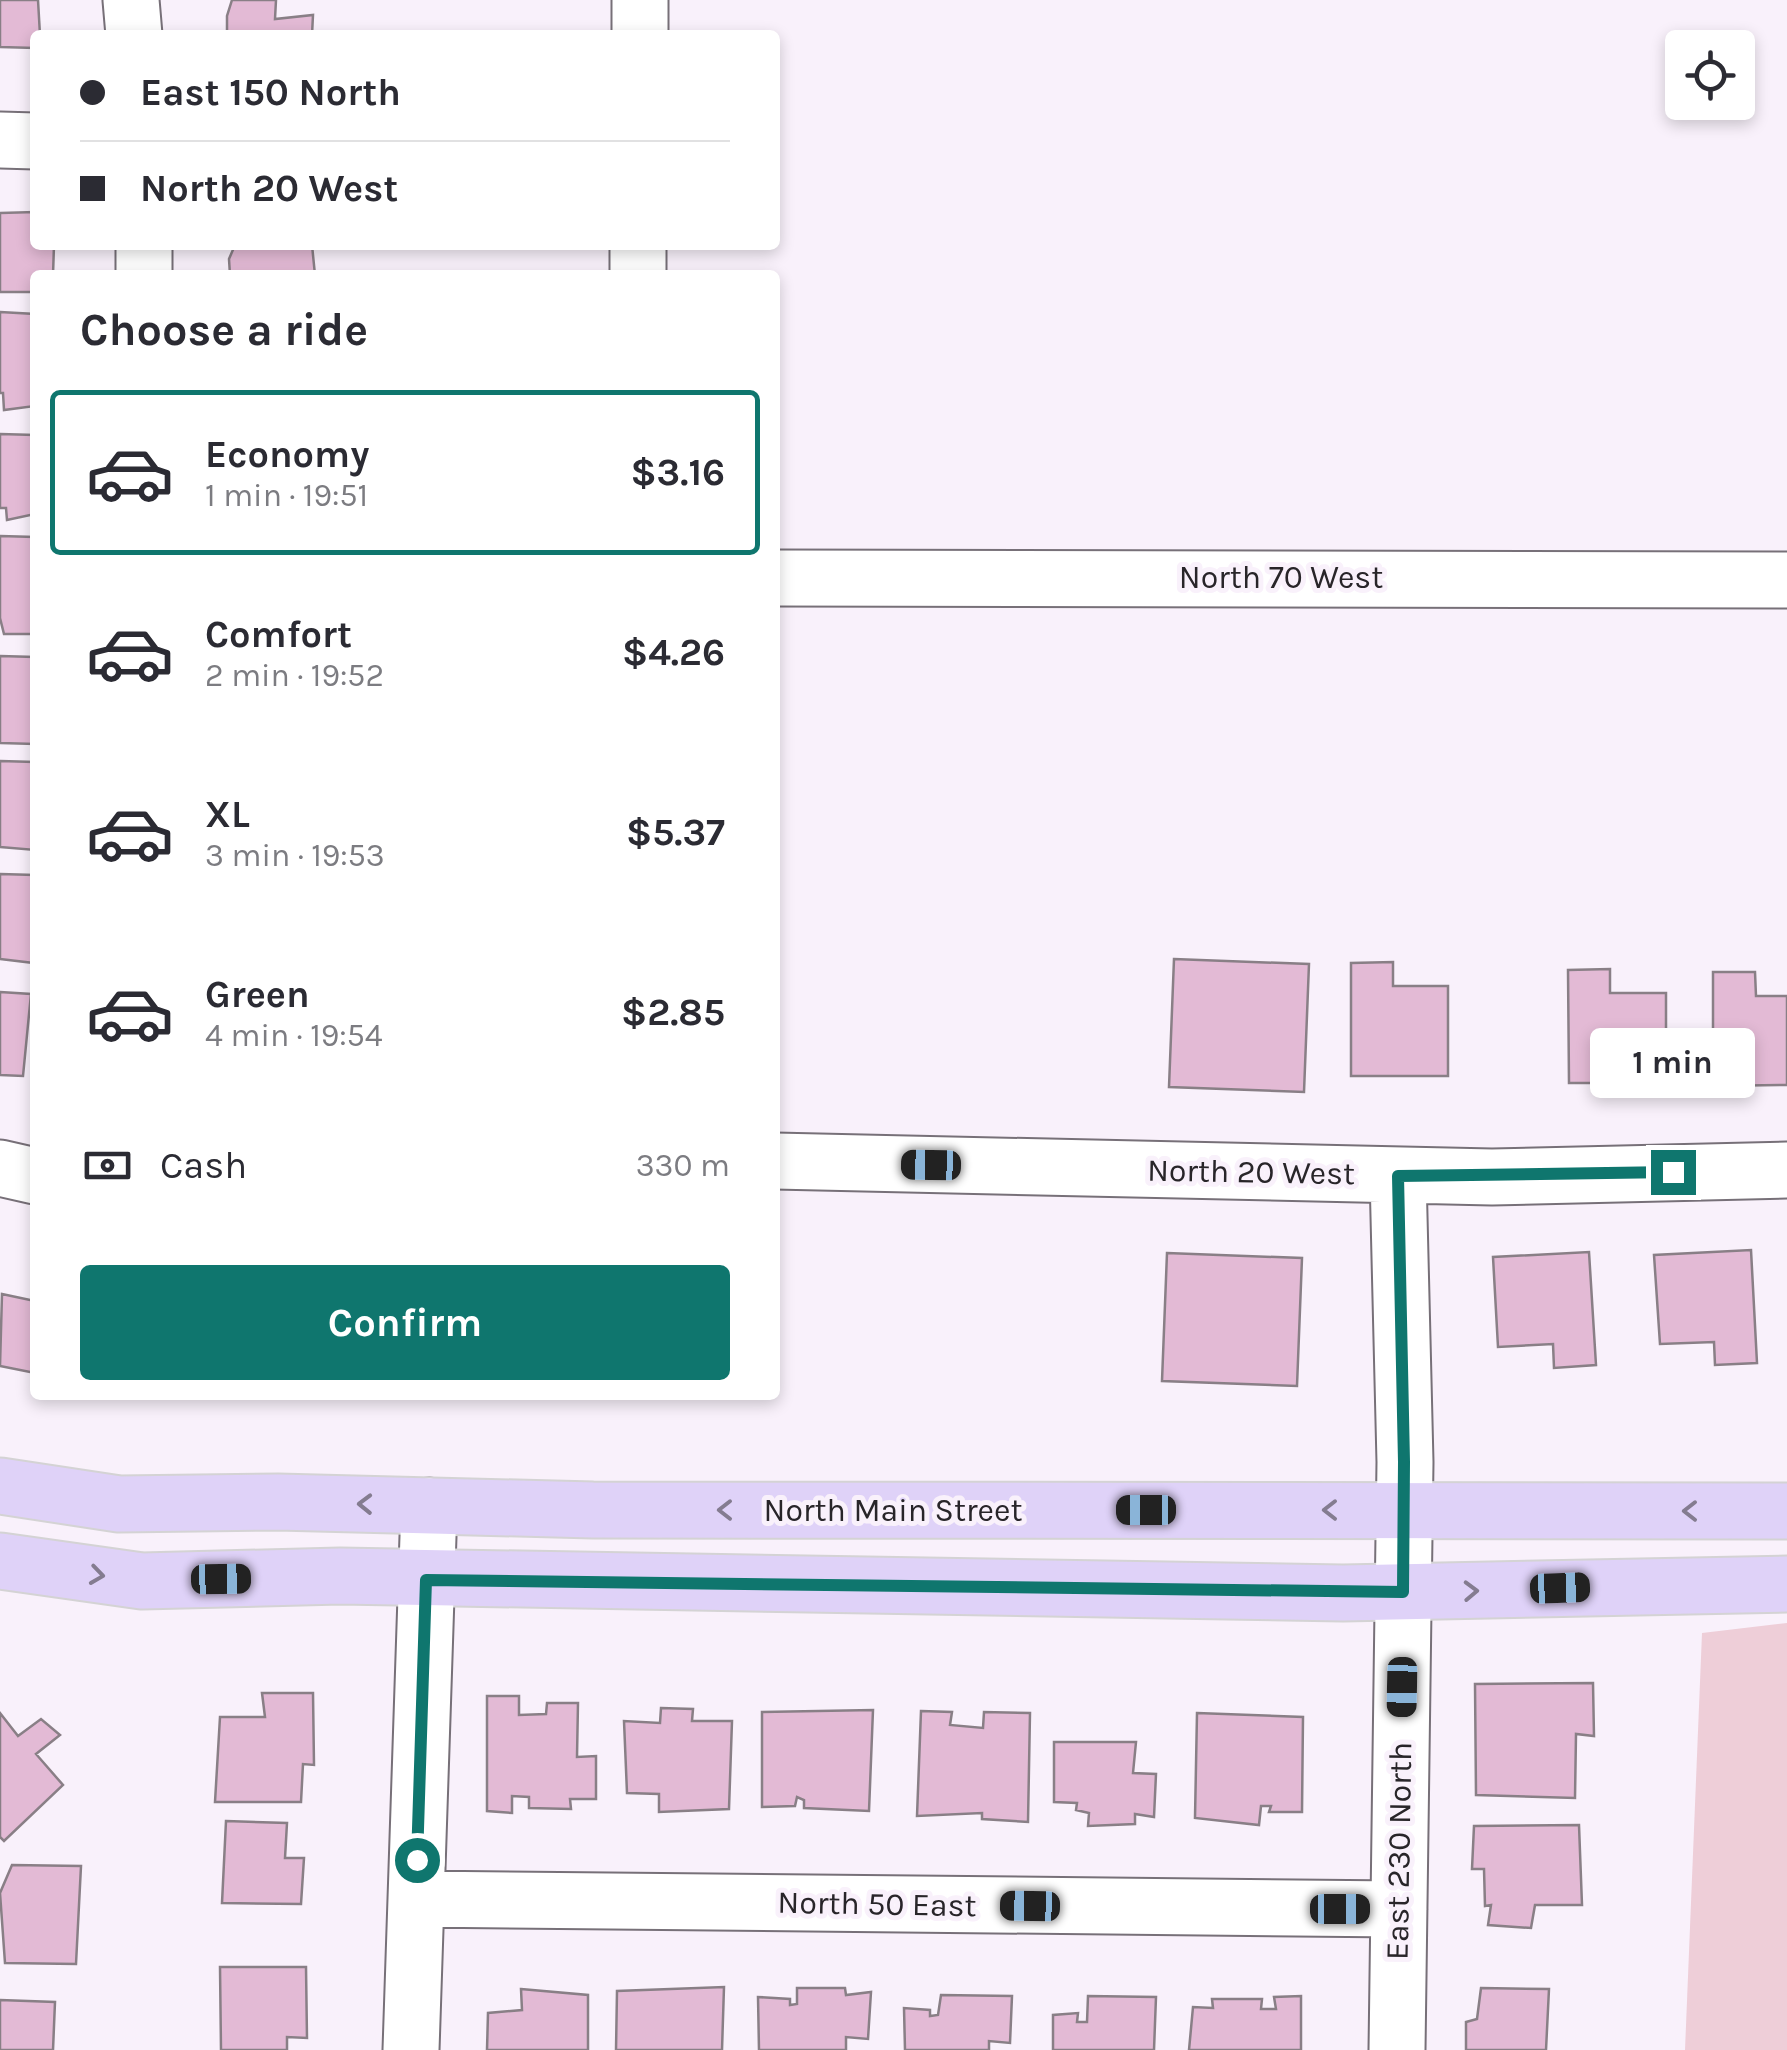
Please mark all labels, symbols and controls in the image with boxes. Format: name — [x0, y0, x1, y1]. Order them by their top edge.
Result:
map controls — [1665, 30, 1755, 120]
button: locate — [1665, 30, 1755, 120]
text: East 150 North — [140, 70, 401, 115]
text: North 20 West — [140, 166, 398, 211]
text: Choose a ride — [80, 304, 368, 356]
icon: car — [85, 428, 175, 518]
text: Economy — [205, 432, 369, 477]
text: $3.16 — [630, 450, 725, 495]
text: 1 min · 19:51 — [205, 477, 368, 514]
street label: North 70 West — [1179, 559, 1383, 596]
icon: car — [85, 608, 175, 698]
text: Comfort — [205, 612, 352, 657]
text: $4.26 — [622, 630, 725, 675]
text: 2 min · 19:52 — [205, 657, 384, 694]
icon: car — [85, 788, 175, 878]
text: XL — [205, 792, 250, 837]
text: $5.37 — [626, 810, 725, 855]
text: 3 min · 19:53 — [205, 837, 385, 874]
icon: car — [85, 968, 175, 1058]
text: Green — [205, 972, 310, 1017]
text: $2.85 — [621, 990, 725, 1035]
text: 4 min · 19:54 — [205, 1017, 383, 1054]
callout: 1 min — [1590, 1027, 1756, 1097]
text: 1 min — [1632, 1044, 1713, 1081]
icon: cash — [80, 1138, 135, 1193]
text: Cash — [160, 1143, 247, 1188]
text: 330 m — [636, 1147, 730, 1184]
car — [901, 1149, 961, 1181]
route end — [1651, 1150, 1696, 1195]
street label: North 20 West — [1147, 1152, 1355, 1192]
button: Confirm — [80, 1265, 730, 1380]
street label: North Main Street — [764, 1492, 1022, 1529]
one-way arrow — [356, 1494, 372, 1515]
car — [1116, 1495, 1176, 1525]
one-way arrow — [716, 1499, 732, 1521]
one-way arrow — [1321, 1499, 1336, 1521]
one-way arrow — [1681, 1500, 1696, 1522]
one-way arrow — [88, 1563, 105, 1584]
car — [191, 1563, 251, 1595]
car — [1529, 1572, 1591, 1604]
one-way arrow — [1463, 1580, 1479, 1601]
car — [1386, 1657, 1418, 1717]
street label: East 230 North — [1379, 1742, 1419, 1960]
route start — [395, 1838, 440, 1883]
street label: North 50 East — [777, 1884, 977, 1924]
car — [1000, 1890, 1060, 1922]
car — [1310, 1894, 1370, 1924]

